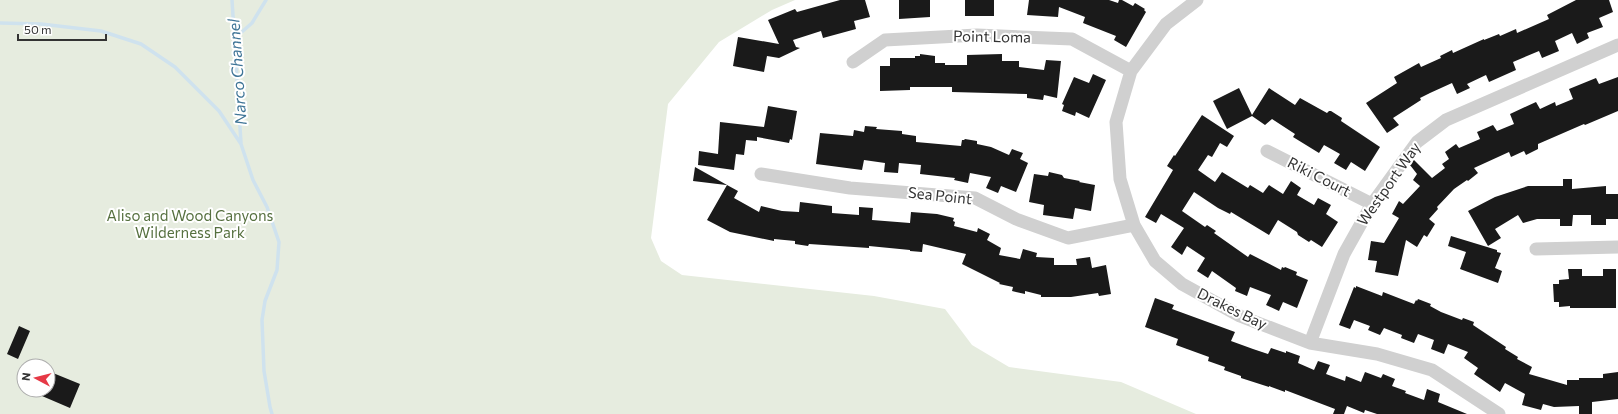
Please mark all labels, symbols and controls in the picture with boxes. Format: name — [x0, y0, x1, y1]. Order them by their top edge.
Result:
scale bar — [18, 16, 106, 42]
water label: Narco Channel — [223, 17, 250, 126]
text: 50 m — [24, 22, 52, 36]
street label: Point Loma — [953, 26, 1031, 46]
street label: Westport Way — [1353, 138, 1424, 229]
street label: Riki Court — [1285, 153, 1354, 200]
street label: Sea Point — [907, 183, 973, 207]
park label: Aliso and Wood Canyons Wilderness Park — [107, 206, 274, 241]
street label: Drakes Bay — [1195, 284, 1270, 333]
north arrow — [16, 358, 56, 398]
text: N — [19, 372, 33, 382]

